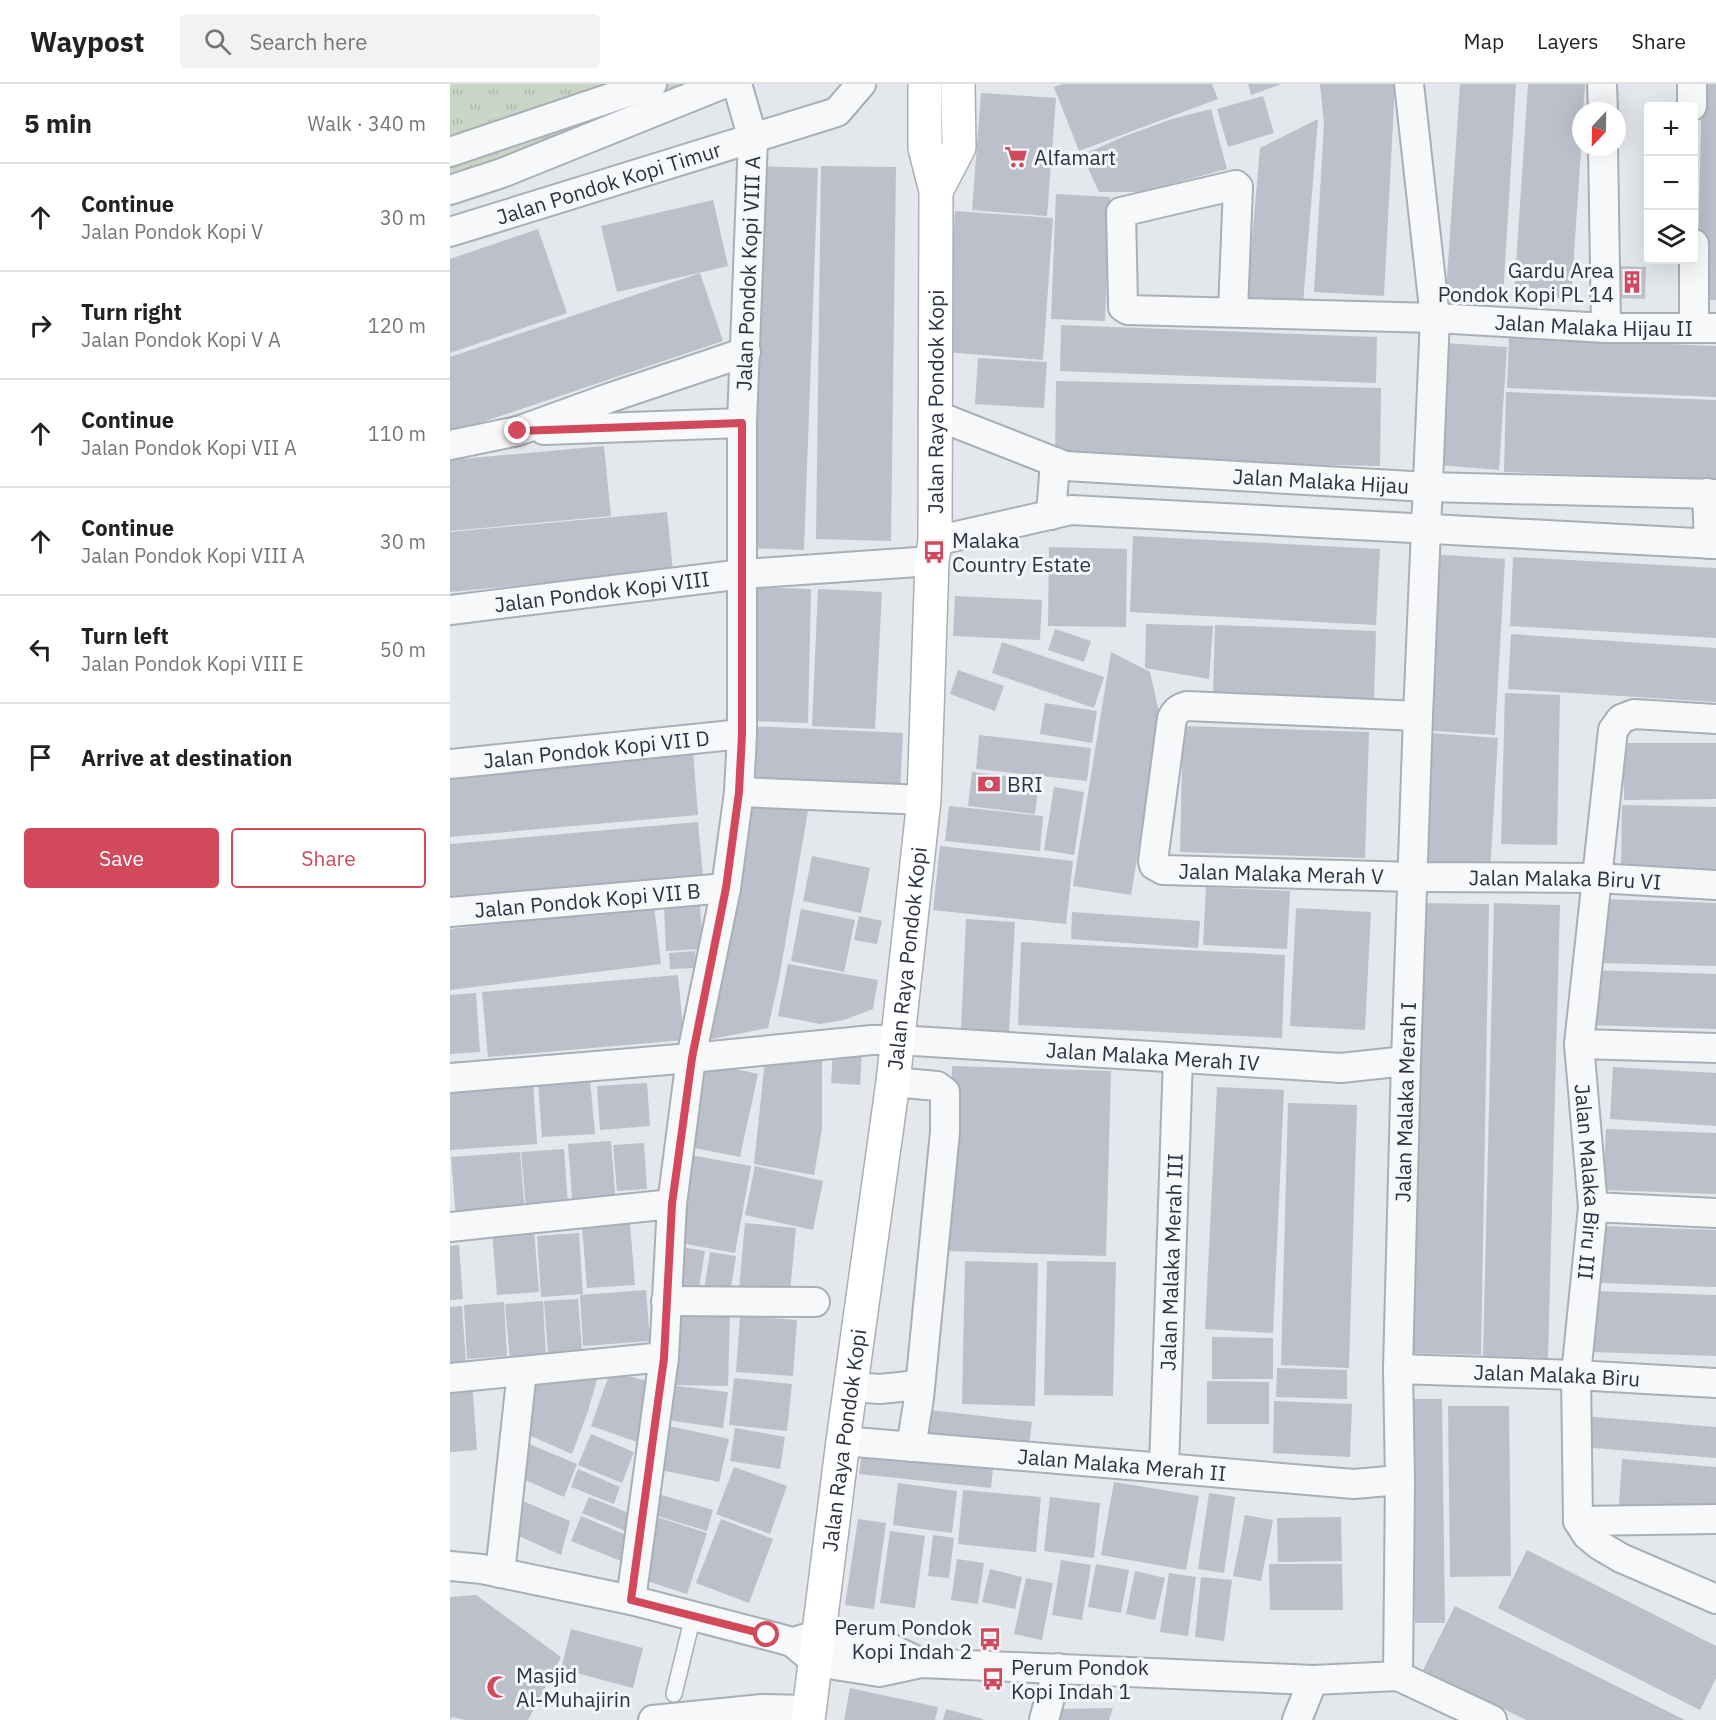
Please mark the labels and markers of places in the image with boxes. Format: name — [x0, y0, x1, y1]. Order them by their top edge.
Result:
place label: Alfamart — [1034, 143, 1116, 171]
supermarket icon: Alfamart — [1003, 144, 1029, 170]
place label: Gardu Area Pondok Kopi PL 14 — [1438, 256, 1614, 308]
building icon: Gardu Area Pondok Kopi PL 14 — [1619, 269, 1645, 295]
place label: Malaka Country Estate — [952, 526, 1091, 578]
bus stop icon: Malaka Country Estate — [921, 539, 947, 565]
place label: BRI — [1007, 770, 1043, 798]
bank icon: BRI — [976, 771, 1002, 797]
place label: Perum Pondok Kopi Indah 2 — [834, 1613, 972, 1665]
bus stop icon: Perum Pondok Kopi Indah 2 — [977, 1626, 1003, 1652]
place label: Perum Pondok Kopi Indah 1 — [1011, 1653, 1149, 1705]
place label: Masjid Al-Muhajirin — [516, 1661, 631, 1713]
bus stop icon: Perum Pondok Kopi Indah 1 — [980, 1666, 1006, 1692]
mosque icon: Masjid Al-Muhajirin — [485, 1674, 511, 1700]

